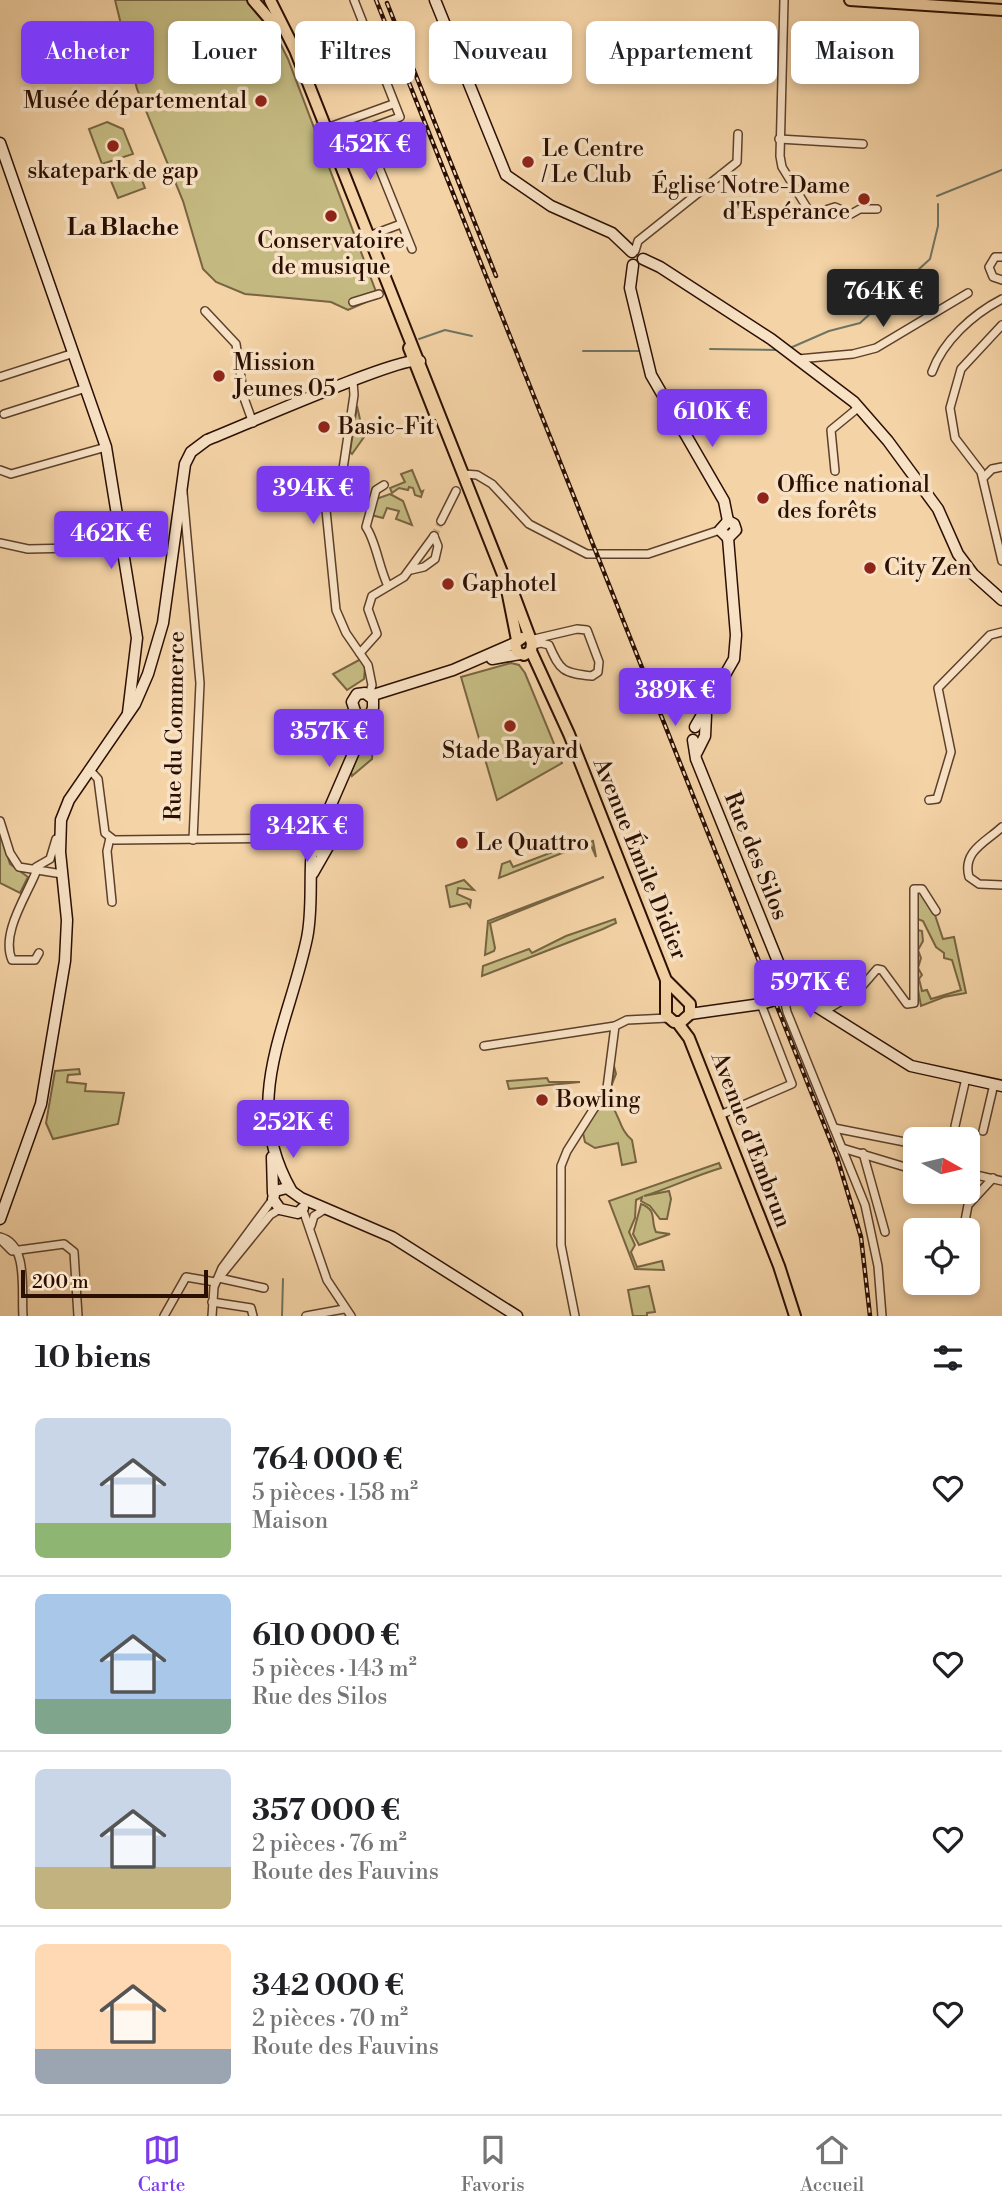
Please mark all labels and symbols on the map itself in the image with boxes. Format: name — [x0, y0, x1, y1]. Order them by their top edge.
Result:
place label: Musée départemental — [23, 87, 247, 115]
marker: Musée départemental — [253, 93, 269, 109]
pin: 452K € — [313, 122, 427, 182]
place label: Le Centre / Le Club — [541, 135, 644, 189]
marker: skatepark de gap — [105, 138, 121, 154]
marker: Le Centre / Le Club — [520, 154, 536, 170]
place label: skatepark de gap — [27, 157, 199, 185]
place label: Église Notre-Dame d'Espérance — [652, 170, 850, 226]
marker: Église Notre-Dame d'Espérance — [856, 191, 872, 207]
marker: Conservatoire de musique — [323, 208, 339, 224]
district label: La Blache — [67, 213, 179, 243]
place label: Conservatoire de musique — [257, 227, 405, 281]
pin: 764K € — [826, 270, 940, 329]
place label: Mission Jeunes 05 — [232, 349, 336, 403]
marker: Mission Jeunes 05 — [211, 368, 227, 384]
pin: 610K € — [655, 390, 769, 449]
place label: Basic-Fit — [337, 413, 435, 441]
marker: Basic-Fit — [316, 419, 332, 435]
pin: 394K € — [256, 466, 370, 526]
place label: Office national des forêts — [777, 471, 930, 525]
marker: Office national des forêts — [755, 490, 771, 506]
pin: 462K € — [54, 512, 168, 571]
place label: City Zen — [884, 554, 972, 582]
marker: City Zen — [862, 560, 878, 576]
place label: Gaphotel — [462, 570, 557, 598]
marker: Gaphotel — [440, 576, 456, 592]
street label: Rue du Commerce — [159, 631, 191, 821]
pin: 389K € — [618, 668, 732, 728]
pin: 357K € — [272, 710, 386, 769]
marker: Stade Bayard — [502, 718, 518, 734]
place label: Stade Bayard — [442, 737, 578, 765]
street label: Avenue Émile Didier — [586, 752, 695, 964]
street label: Rue des Silos — [718, 788, 794, 924]
pin: 342K € — [250, 804, 364, 864]
place label: Le Quattro — [476, 829, 589, 857]
marker: Le Quattro — [454, 835, 470, 851]
pin: 597K € — [753, 960, 867, 1020]
street label: Avenue d'Embrun — [704, 1048, 797, 1232]
place label: Bowling — [555, 1086, 641, 1114]
marker: Bowling — [534, 1092, 550, 1108]
pin: 252K € — [236, 1100, 350, 1160]
north arrow — [903, 1127, 980, 1204]
scale bar — [21, 1267, 208, 1299]

